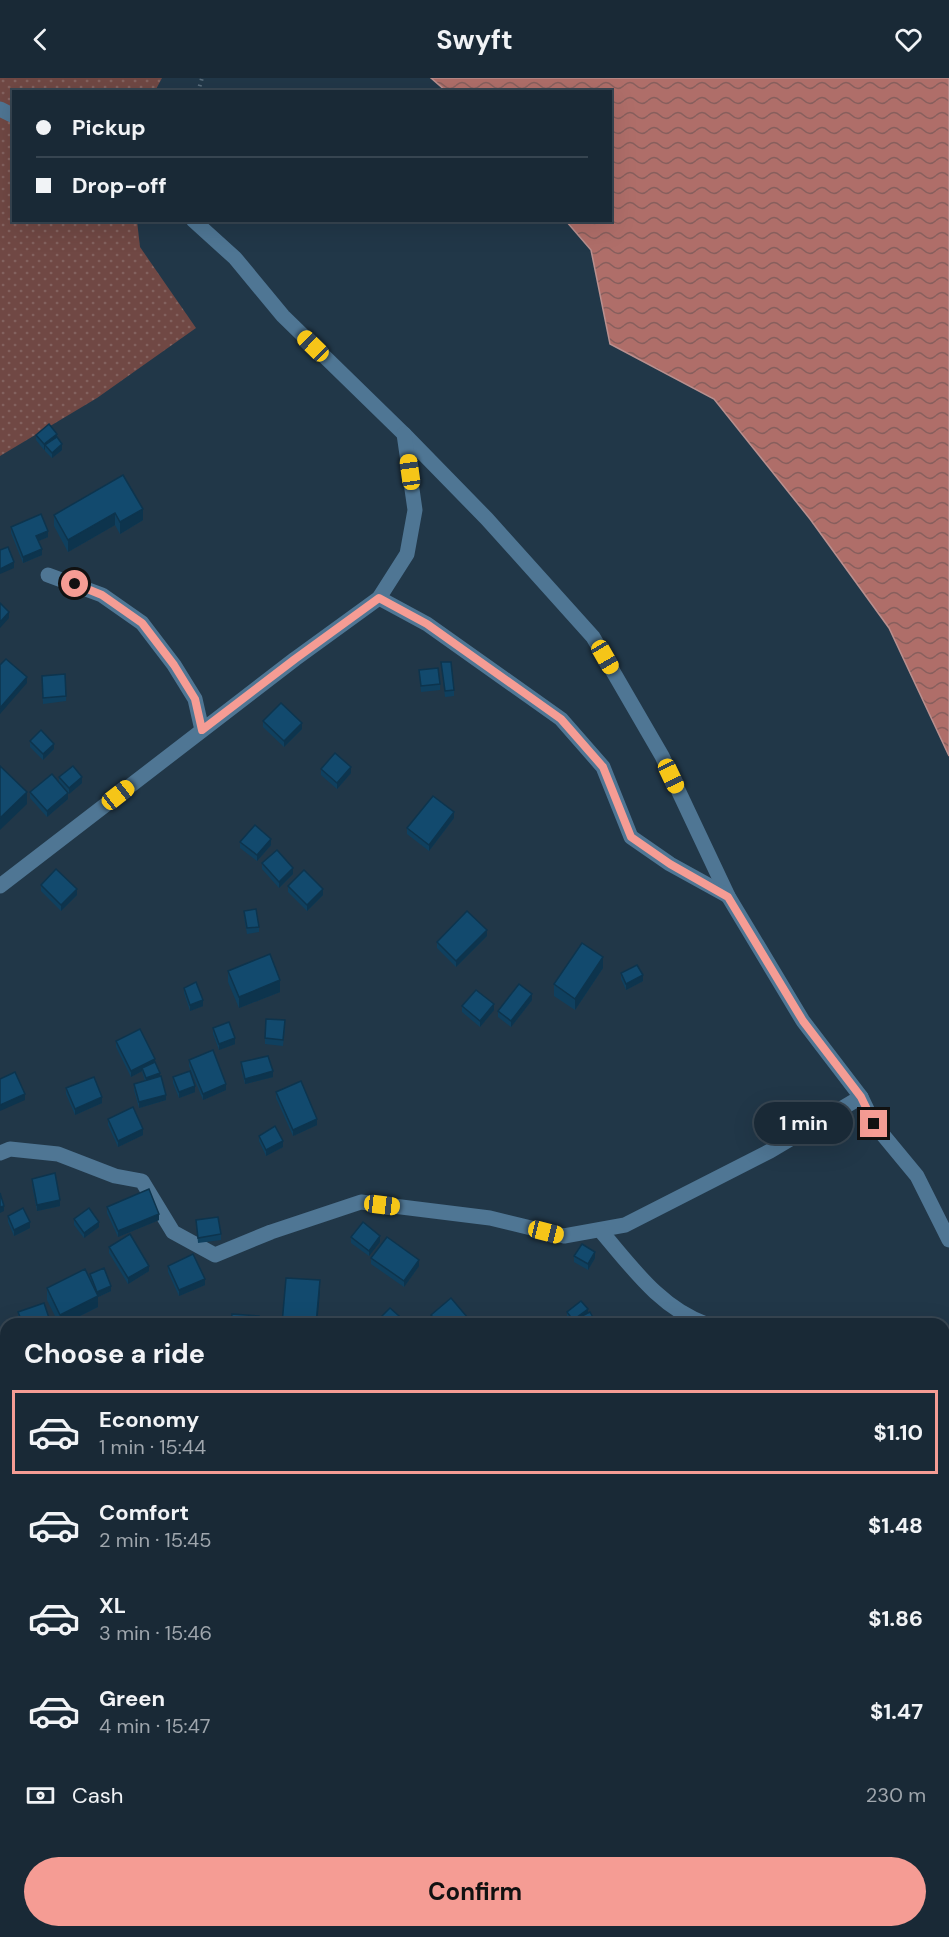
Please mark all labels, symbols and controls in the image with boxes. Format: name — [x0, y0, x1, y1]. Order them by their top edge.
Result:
text: Swyft — [436, 22, 513, 57]
icon: back — [24, 23, 57, 56]
icon: heart — [892, 23, 925, 56]
text: Pickup — [72, 113, 146, 142]
text: Drop-off — [72, 171, 167, 200]
car — [294, 327, 332, 365]
car — [399, 453, 421, 491]
route start — [61, 570, 88, 597]
car — [588, 637, 622, 677]
car — [655, 756, 687, 796]
car — [98, 777, 138, 813]
callout: 1 min — [754, 1103, 853, 1145]
text: 1 min — [779, 1110, 828, 1136]
route end — [860, 1110, 887, 1137]
car — [363, 1194, 401, 1216]
car — [526, 1219, 566, 1245]
text: Choose a ride — [24, 1336, 205, 1371]
icon: car — [27, 1405, 81, 1459]
text: Economy — [99, 1405, 199, 1434]
text: $1.10 — [873, 1418, 923, 1447]
text: 1 min · 15:44 — [99, 1434, 206, 1460]
icon: car — [27, 1498, 81, 1552]
text: Comfort — [99, 1498, 189, 1527]
text: $1.48 — [868, 1511, 923, 1540]
text: 2 min · 15:45 — [99, 1527, 211, 1553]
icon: car — [27, 1591, 81, 1645]
text: XL — [99, 1591, 126, 1620]
text: $1.86 — [868, 1604, 923, 1633]
text: 3 min · 15:46 — [99, 1620, 212, 1646]
icon: car — [27, 1684, 81, 1738]
text: Green — [99, 1684, 165, 1713]
text: $1.47 — [870, 1697, 923, 1726]
text: 4 min · 15:47 — [99, 1713, 210, 1739]
icon: cash — [24, 1779, 57, 1812]
text: Cash — [72, 1781, 123, 1810]
text: 230 m — [866, 1782, 926, 1808]
button: Confirm — [24, 1857, 926, 1926]

